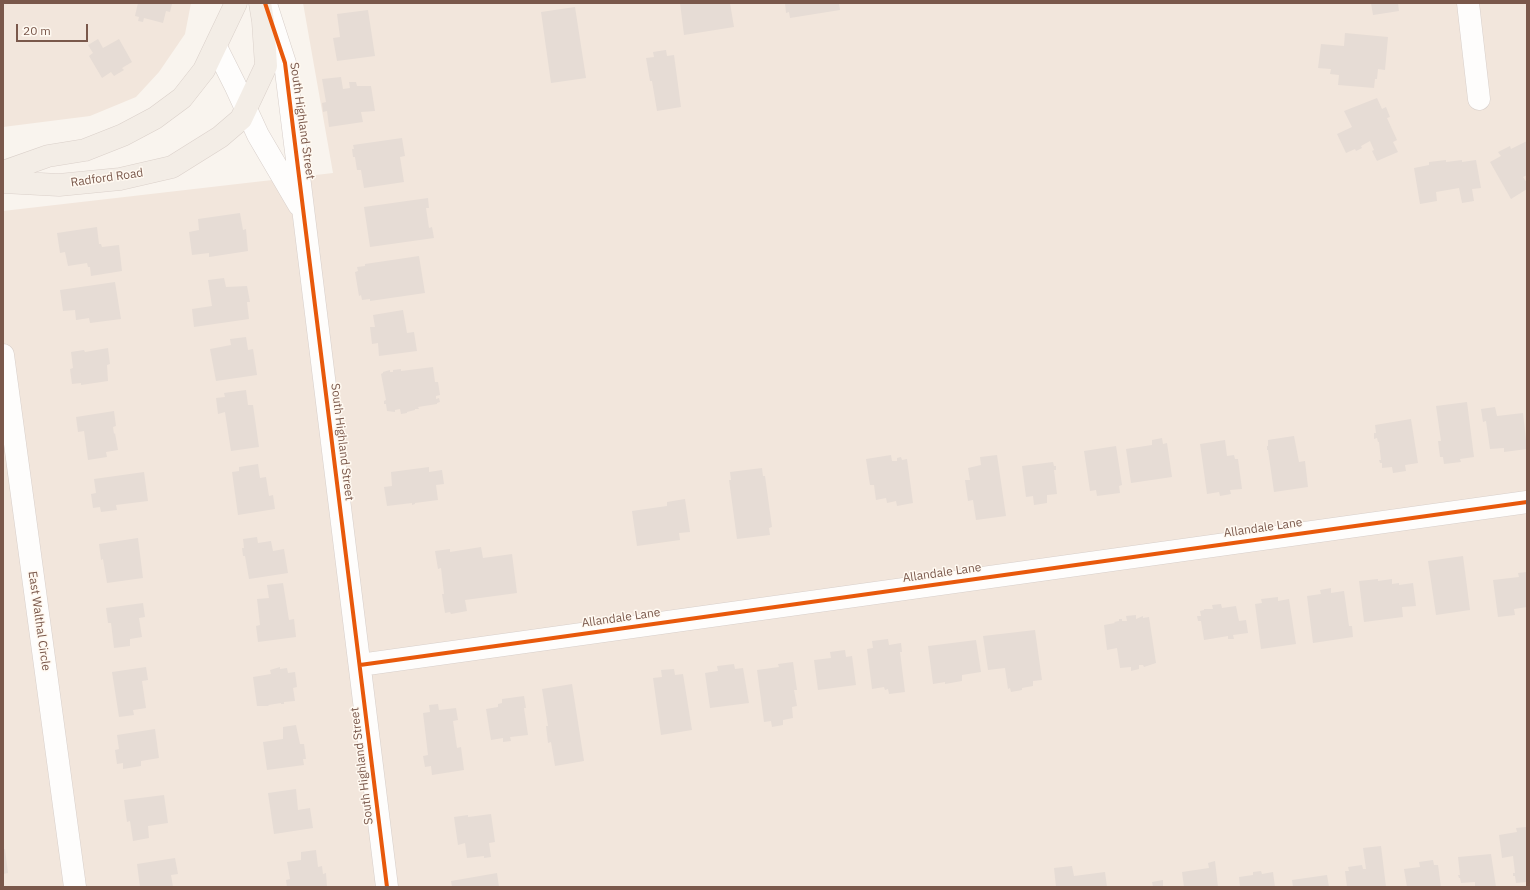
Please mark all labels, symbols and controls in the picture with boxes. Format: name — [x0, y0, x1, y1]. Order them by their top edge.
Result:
scale bar — [18, 16, 90, 42]
text: 20 m — [23, 23, 51, 38]
street label: South Highland Street — [287, 61, 317, 181]
street label: Radford Road — [70, 166, 144, 190]
street label: South Highland Street — [328, 382, 356, 502]
street label: Allandale Lane — [1223, 515, 1303, 541]
street label: Allandale Lane — [902, 560, 982, 586]
street label: East Walthal Circle — [25, 570, 53, 672]
street label: Allandale Lane — [581, 605, 661, 631]
street label: South Highland Street — [348, 706, 376, 826]

